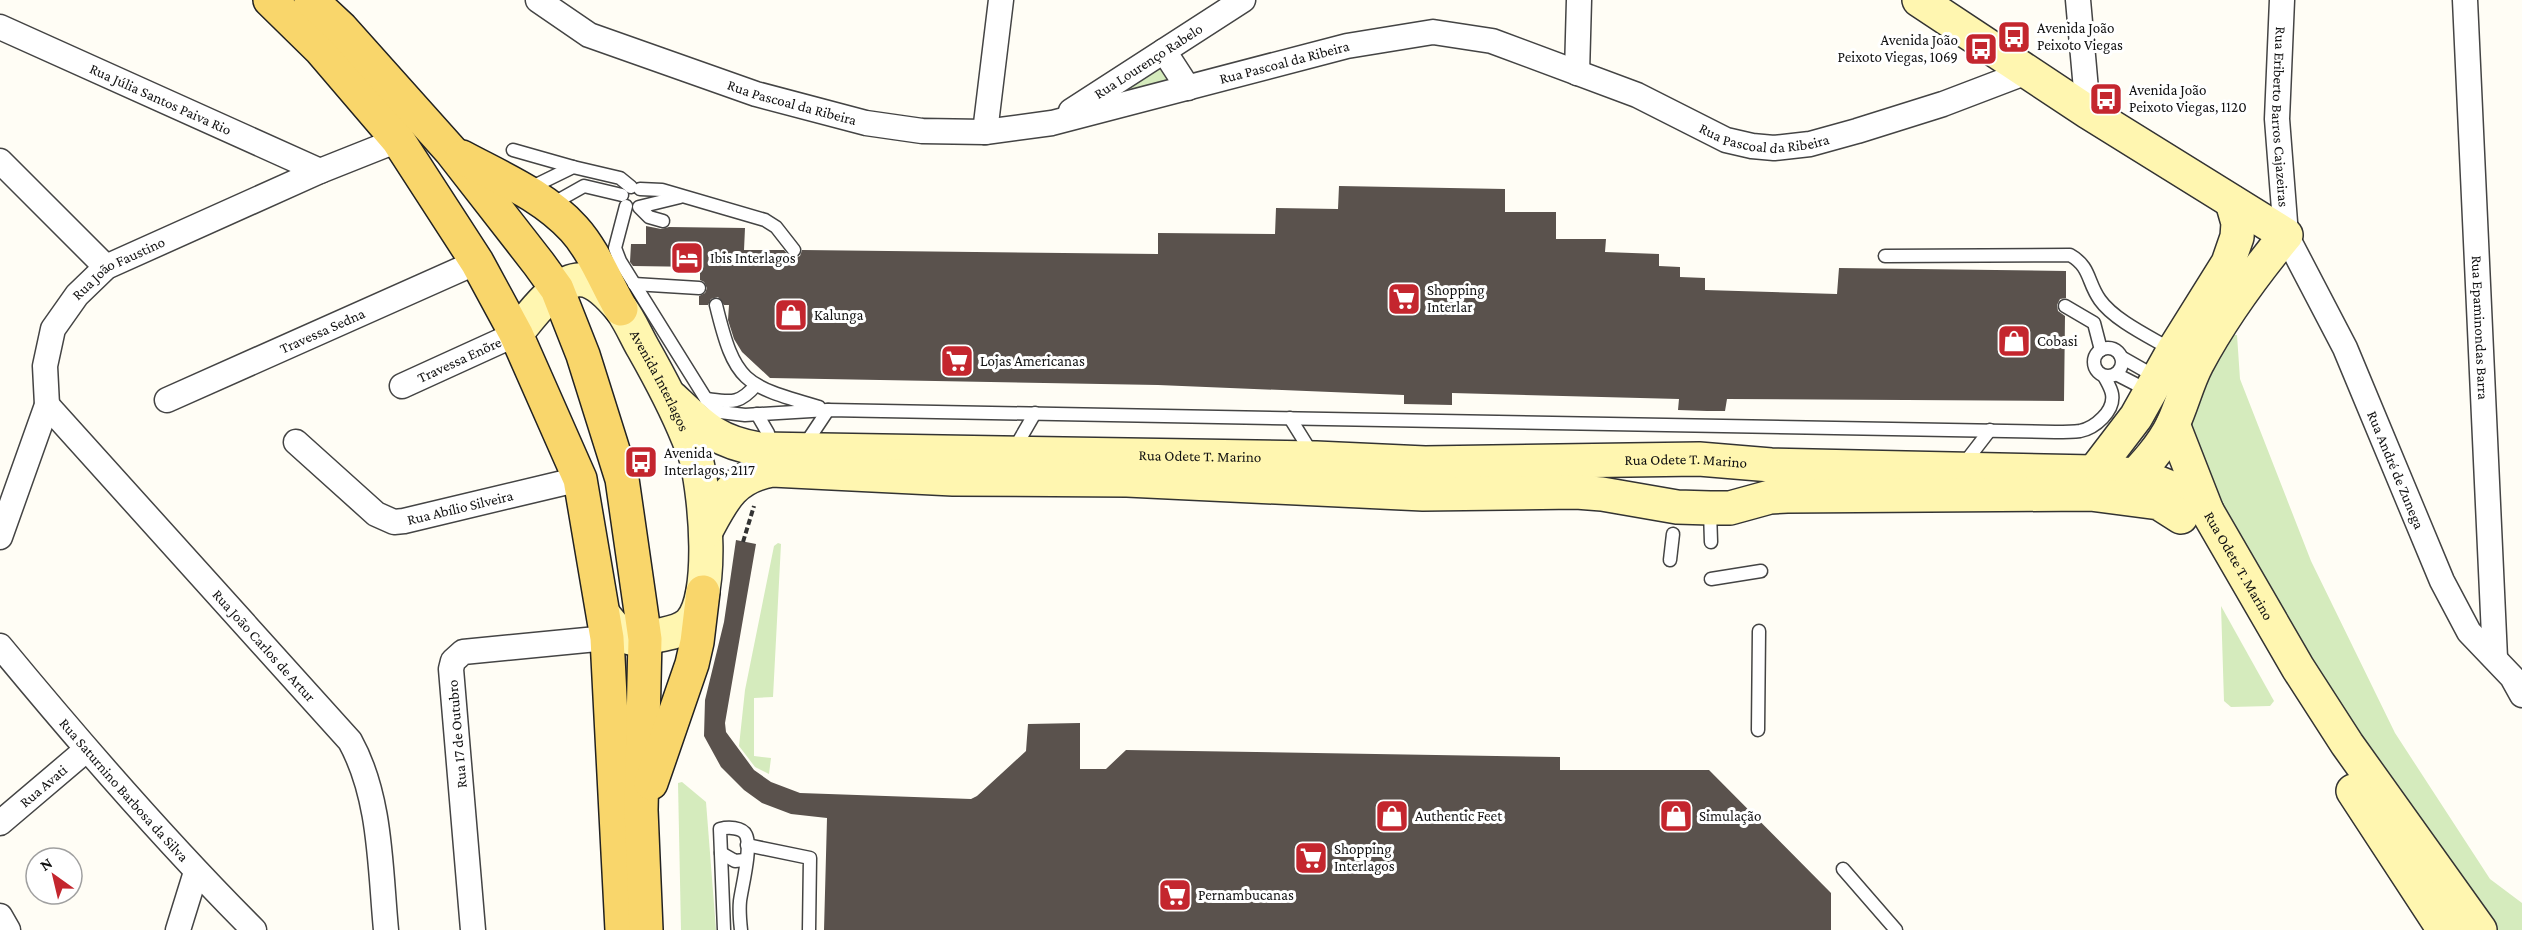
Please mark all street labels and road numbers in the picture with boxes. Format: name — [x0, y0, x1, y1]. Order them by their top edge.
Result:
street label: Rua Lourenço Rabelo — [1091, 20, 1205, 102]
street label: Rua Eriberto Barros Cajazeiras — [2269, 26, 2292, 208]
street label: Rua Pascoal da Ribeira — [1218, 38, 1351, 87]
street label: Rua Júlia Santos Paiva Rio — [87, 60, 234, 138]
street label: Rua Pascoal da Ribeira — [725, 77, 858, 128]
street label: Rua Pascoal da Ribeira — [1697, 120, 1831, 156]
street label: Rua João Faustino — [69, 234, 167, 303]
street label: Rua Epaminondas Barra — [2469, 255, 2491, 400]
street label: Travessa Sedna — [277, 305, 367, 357]
street label: Avenida Interlagos — [627, 327, 692, 434]
street label: Travessa Enõre — [415, 334, 504, 386]
street label: Rua André de Zunega — [2364, 408, 2427, 531]
street label: Rua Odete T. Marino — [1138, 447, 1261, 465]
street label: Rua Odete T. Marino — [1624, 451, 1748, 471]
street label: Rua Abílio Silveira — [405, 487, 515, 528]
street label: Rua Odete T. Marino — [2201, 509, 2276, 623]
street label: Rua João Carlos de Artur — [209, 586, 319, 706]
street label: Rua 17 de Outubro — [444, 679, 470, 789]
street label: Rua Saturnino Barbosa da Silva — [56, 715, 192, 865]
street label: Rua Avati — [17, 762, 70, 811]

